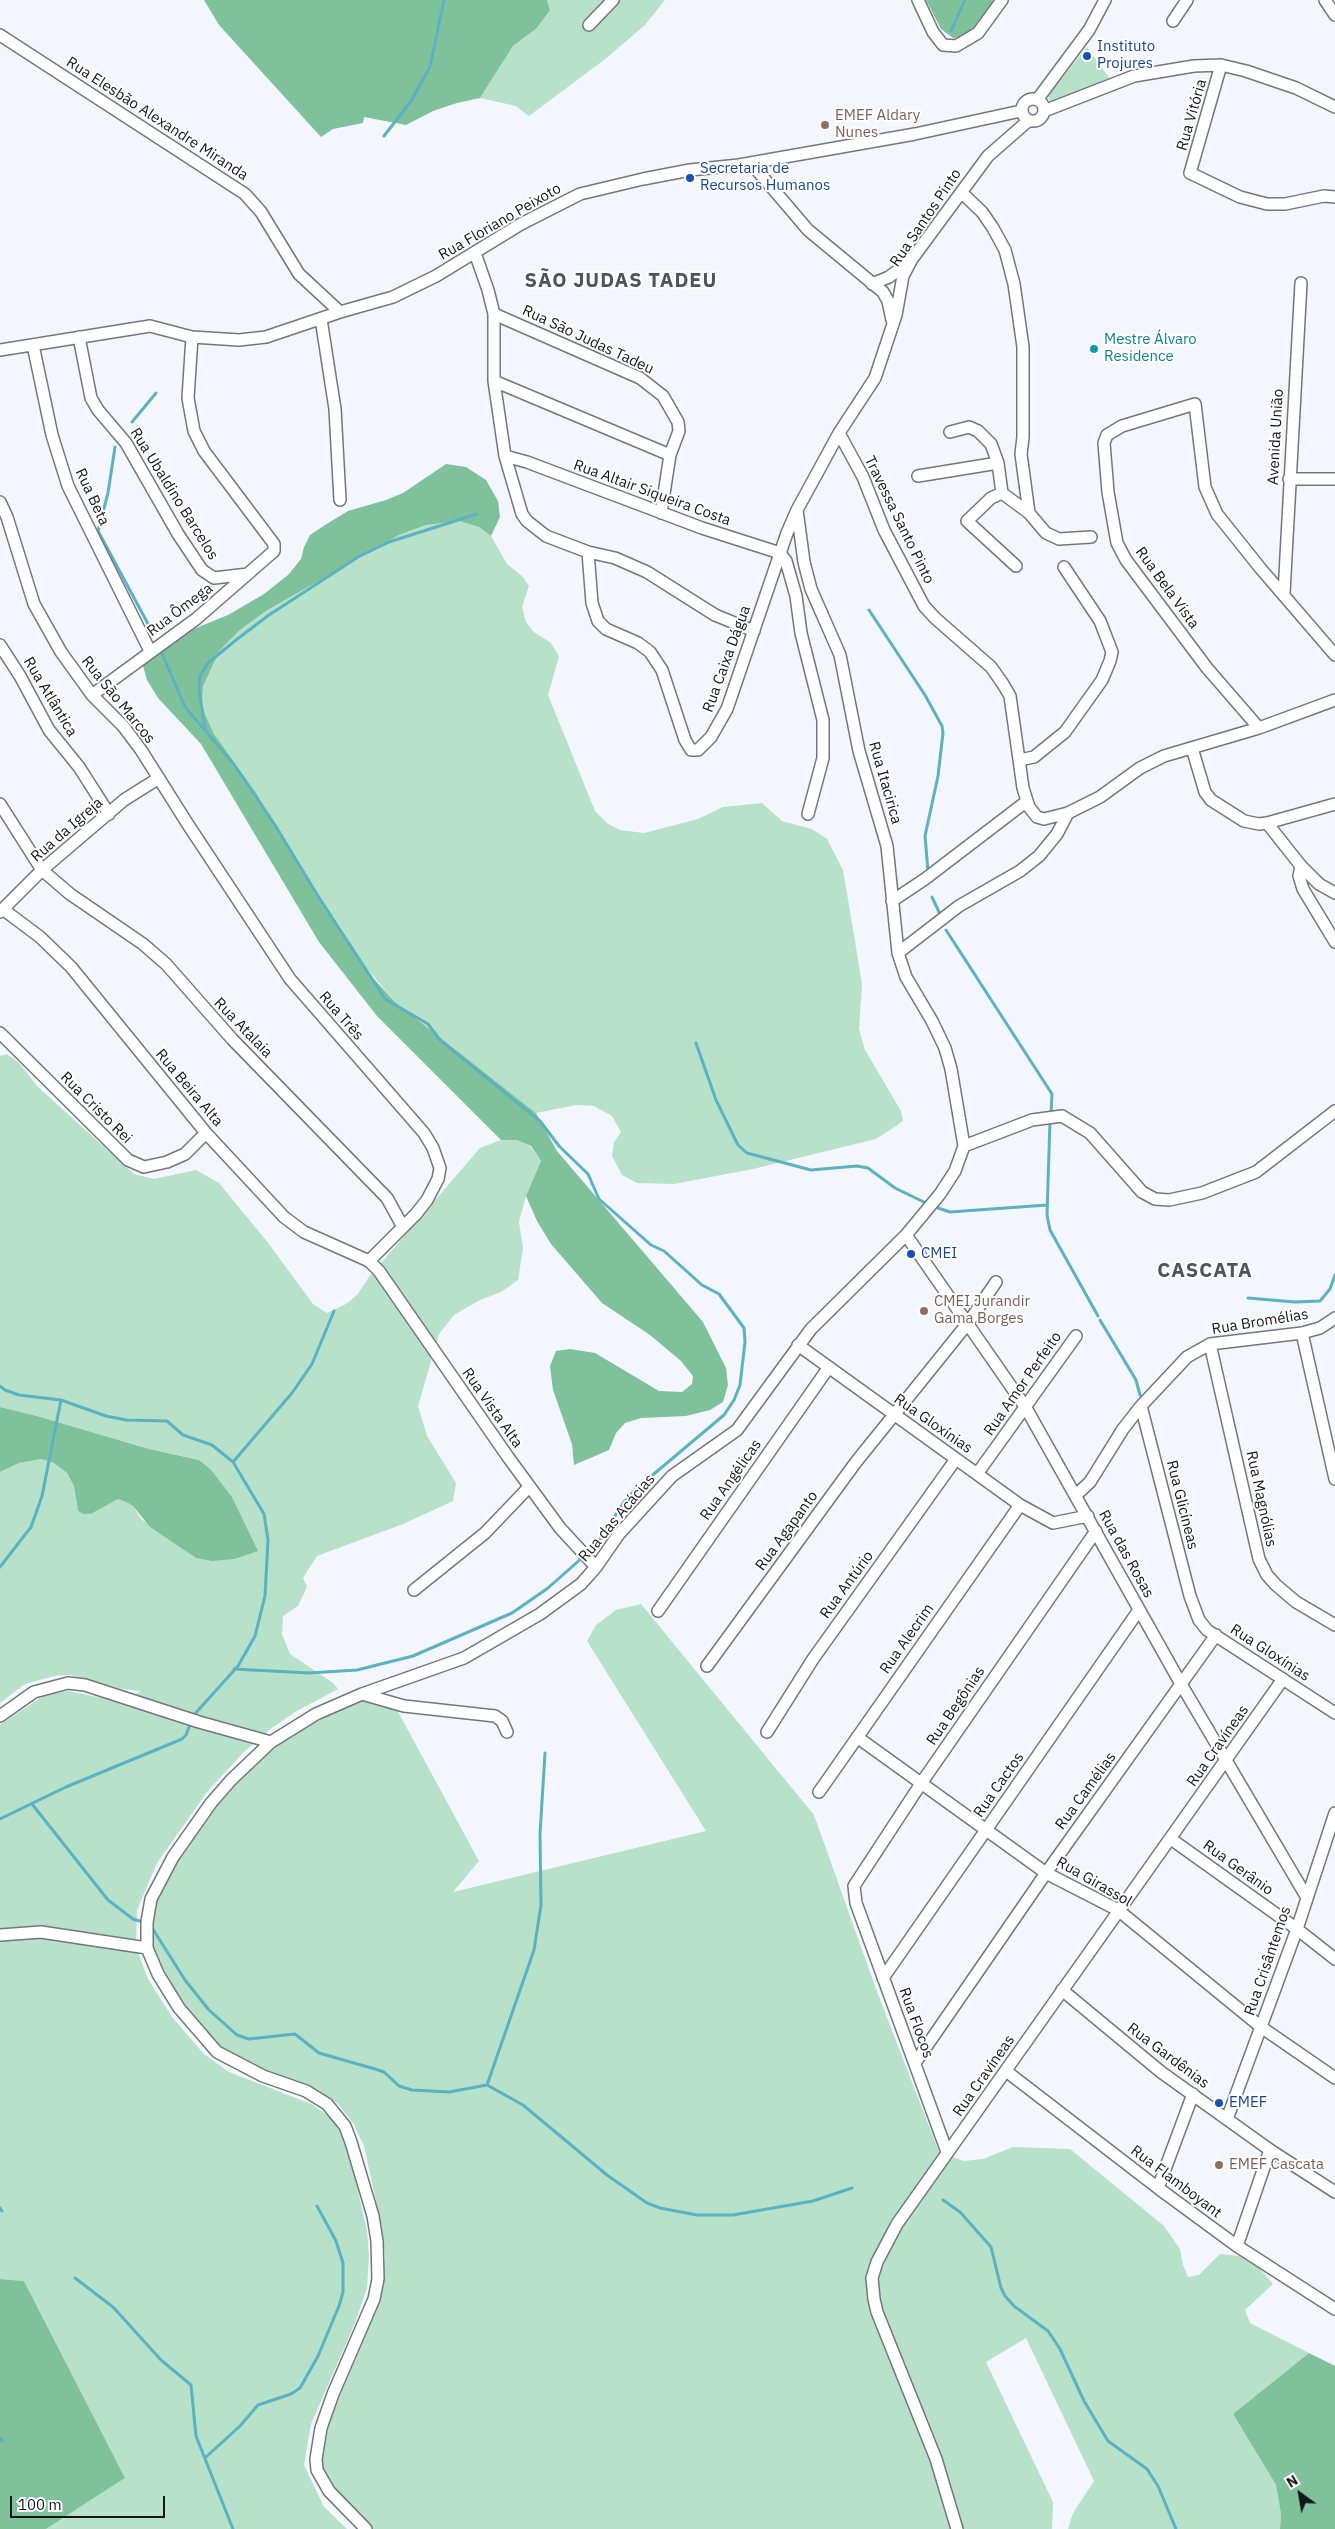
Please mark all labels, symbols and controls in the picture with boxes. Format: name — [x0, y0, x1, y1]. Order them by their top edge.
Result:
place label: Instituto Projures — [1097, 38, 1155, 73]
marker: Instituto Projures — [1081, 50, 1093, 62]
street label: Rua Elesbão Alexandre Miranda — [63, 53, 251, 185]
street label: Rua Vitória — [1173, 77, 1211, 153]
place label: EMEF Aldary Nunes — [835, 107, 920, 142]
marker: EMEF Aldary Nunes — [819, 119, 831, 131]
place label: Secretaria de Recursos Humanos — [700, 160, 830, 195]
street label: Rua Santos Pinto — [887, 166, 965, 270]
marker: Secretaria de Recursos Humanos — [684, 172, 696, 184]
street label: Rua Floriano Peixoto — [436, 180, 564, 264]
district label: SÃO JUDAS TADEU — [523, 269, 719, 293]
street label: Rua São Judas Tadeu — [519, 302, 657, 378]
place label: Mestre Álvaro Residence — [1104, 331, 1197, 366]
marker: Mestre Álvaro Residence — [1088, 343, 1100, 355]
street label: Avenida União — [1264, 389, 1288, 485]
street label: Rua Ubaldino Barcelos — [126, 425, 222, 563]
street label: Travessa Santo Pinto — [860, 453, 938, 587]
street label: Rua Altair Siqueira Costa — [571, 456, 733, 530]
street label: Rua Beta — [71, 466, 113, 528]
street label: Rua Bela Vista — [1131, 544, 1203, 632]
street label: Rua Ômega — [144, 579, 216, 641]
street label: Rua Caixa Dágua — [699, 603, 755, 715]
street label: Rua São Marcos — [77, 653, 159, 747]
street label: Rua Atlântica — [19, 654, 81, 740]
street label: Rua Itacirica — [865, 740, 905, 826]
street label: Rua da Igreja — [27, 794, 107, 866]
street label: Rua Três — [315, 988, 367, 1044]
street label: Rua Atalaia — [210, 994, 276, 1062]
street label: Rua Beira Alta — [151, 1046, 227, 1130]
street label: Rua Cristo Rei — [56, 1068, 136, 1148]
place label: CMEI — [921, 1245, 957, 1263]
marker: CMEI — [905, 1248, 917, 1260]
district label: CASCATA — [1156, 1259, 1254, 1283]
place label: CMEI Jurandir Gama Borges — [934, 1293, 1030, 1328]
marker: CMEI Jurandir Gama Borges — [918, 1305, 930, 1317]
street label: Rua Bromélias — [1210, 1305, 1310, 1339]
street label: Rua Amor Perfeito — [980, 1329, 1066, 1439]
street label: Rua Vista Alta — [458, 1365, 526, 1451]
street label: Rua Gloxínias — [890, 1390, 976, 1458]
street label: Rua Angélicas — [697, 1436, 765, 1524]
street label: Rua Magnólias — [1242, 1449, 1280, 1549]
street label: Rua Glicíneas — [1162, 1459, 1202, 1551]
street label: Rua das Acácias — [575, 1470, 659, 1566]
street label: Rua Agapanto — [752, 1488, 822, 1574]
street label: Rua das Rosas — [1094, 1507, 1158, 1601]
street label: Rua Antúrio — [816, 1548, 878, 1622]
street label: Rua Alecrim — [876, 1600, 938, 1678]
street label: Rua Gloxínias — [1227, 1621, 1313, 1685]
street label: Rua Begônias — [923, 1663, 989, 1749]
street label: Rua Cravíneas — [1183, 1702, 1253, 1790]
street label: Rua Cactos — [970, 1749, 1028, 1821]
street label: Rua Camélias — [1052, 1749, 1120, 1833]
street label: Rua Gerânio — [1199, 1836, 1277, 1900]
street label: Rua Girassol — [1053, 1853, 1135, 1911]
street label: Rua Crisântemos — [1241, 1904, 1295, 2018]
street label: Rua Flocos — [895, 1985, 937, 2061]
street label: Rua Gardênias — [1123, 2019, 1213, 2093]
street label: Rua Cravíneas — [949, 2032, 1019, 2120]
place label: EMEF — [1229, 2094, 1267, 2112]
marker: EMEF — [1213, 2097, 1225, 2109]
street label: Rua Flamboyant — [1127, 2142, 1225, 2222]
place label: EMEF Cascata — [1229, 2156, 1324, 2174]
marker: EMEF Cascata — [1213, 2159, 1225, 2171]
north arrow — [1275, 2469, 1325, 2519]
text: N — [1283, 2471, 1301, 2492]
scale bar — [12, 2486, 168, 2518]
text: 100 m — [18, 2495, 62, 2514]

